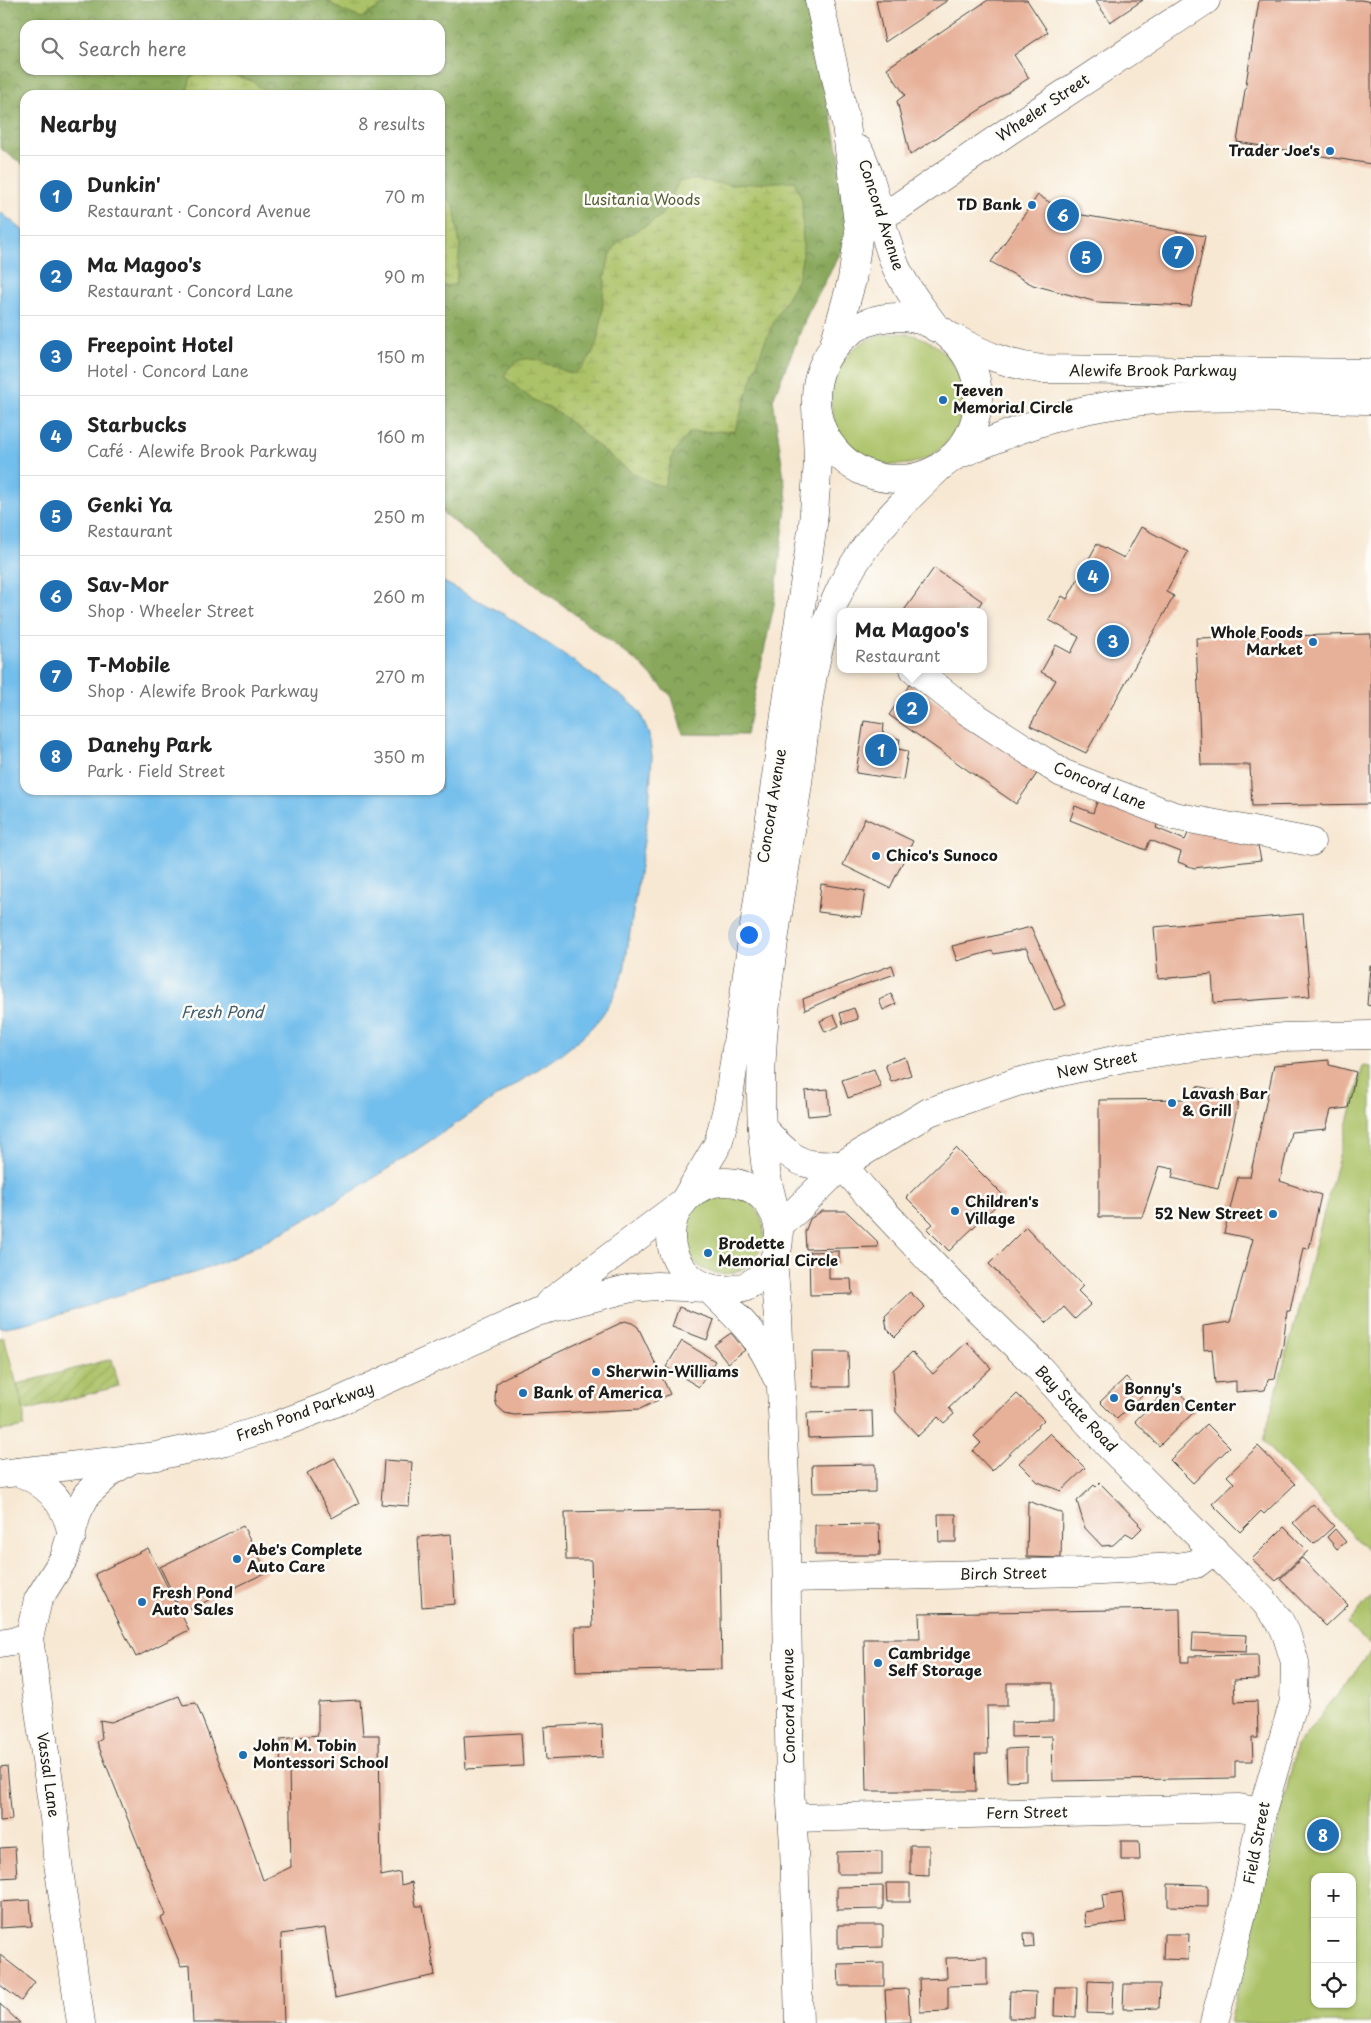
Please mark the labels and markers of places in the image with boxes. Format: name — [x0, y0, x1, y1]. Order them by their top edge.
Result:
place label: Trader Joe's — [1228, 138, 1320, 161]
marker: Trader Joe's — [1324, 145, 1336, 157]
place label: TD Bank — [957, 192, 1022, 215]
pin: 6 — [1047, 196, 1079, 234]
marker: TD Bank — [1026, 199, 1038, 211]
pin: 7 — [1162, 233, 1194, 271]
pin: 5 — [1070, 238, 1102, 276]
place label: Teeven Memorial Circle — [953, 378, 1073, 418]
marker: Teeven Memorial Circle — [937, 394, 949, 406]
pin: 4 — [1077, 557, 1109, 595]
place label: Whole Foods Market — [1210, 620, 1303, 660]
pin: 3 — [1097, 622, 1129, 660]
marker: Whole Foods Market — [1307, 636, 1319, 648]
pin: 2 — [896, 689, 928, 727]
pin: 1 — [865, 731, 897, 769]
place label: Chico's Sunoco — [886, 843, 998, 866]
marker: Chico's Sunoco — [870, 850, 882, 862]
place label: Lavash Bar & Grill — [1182, 1081, 1268, 1121]
marker: Lavash Bar & Grill — [1166, 1097, 1178, 1109]
place label: Children's Village — [965, 1189, 1039, 1229]
place label: 52 New Street — [1155, 1201, 1263, 1224]
marker: Children's Village — [949, 1205, 961, 1217]
marker: 52 New Street — [1267, 1208, 1279, 1220]
place label: Brodette Memorial Circle — [718, 1231, 838, 1271]
marker: Brodette Memorial Circle — [702, 1247, 714, 1259]
place label: Sherwin-Williams — [606, 1359, 739, 1382]
marker: Sherwin-Williams — [590, 1366, 602, 1378]
place label: Bonny's Garden Center — [1124, 1376, 1237, 1416]
place label: Bank of America — [533, 1380, 663, 1403]
marker: Bank of America — [517, 1387, 529, 1399]
marker: Bonny's Garden Center — [1108, 1392, 1120, 1404]
place label: Abe's Complete Auto Care — [247, 1537, 362, 1577]
marker: Abe's Complete Auto Care — [231, 1553, 243, 1565]
place label: Fresh Pond Auto Sales — [152, 1580, 234, 1620]
marker: Fresh Pond Auto Sales — [136, 1596, 148, 1608]
place label: Cambridge Self Storage — [888, 1641, 982, 1681]
marker: Cambridge Self Storage — [872, 1657, 884, 1669]
place label: John M. Tobin Montessori School — [253, 1733, 389, 1773]
marker: John M. Tobin Montessori School — [237, 1749, 249, 1761]
pin: 8 — [1307, 1816, 1339, 1854]

